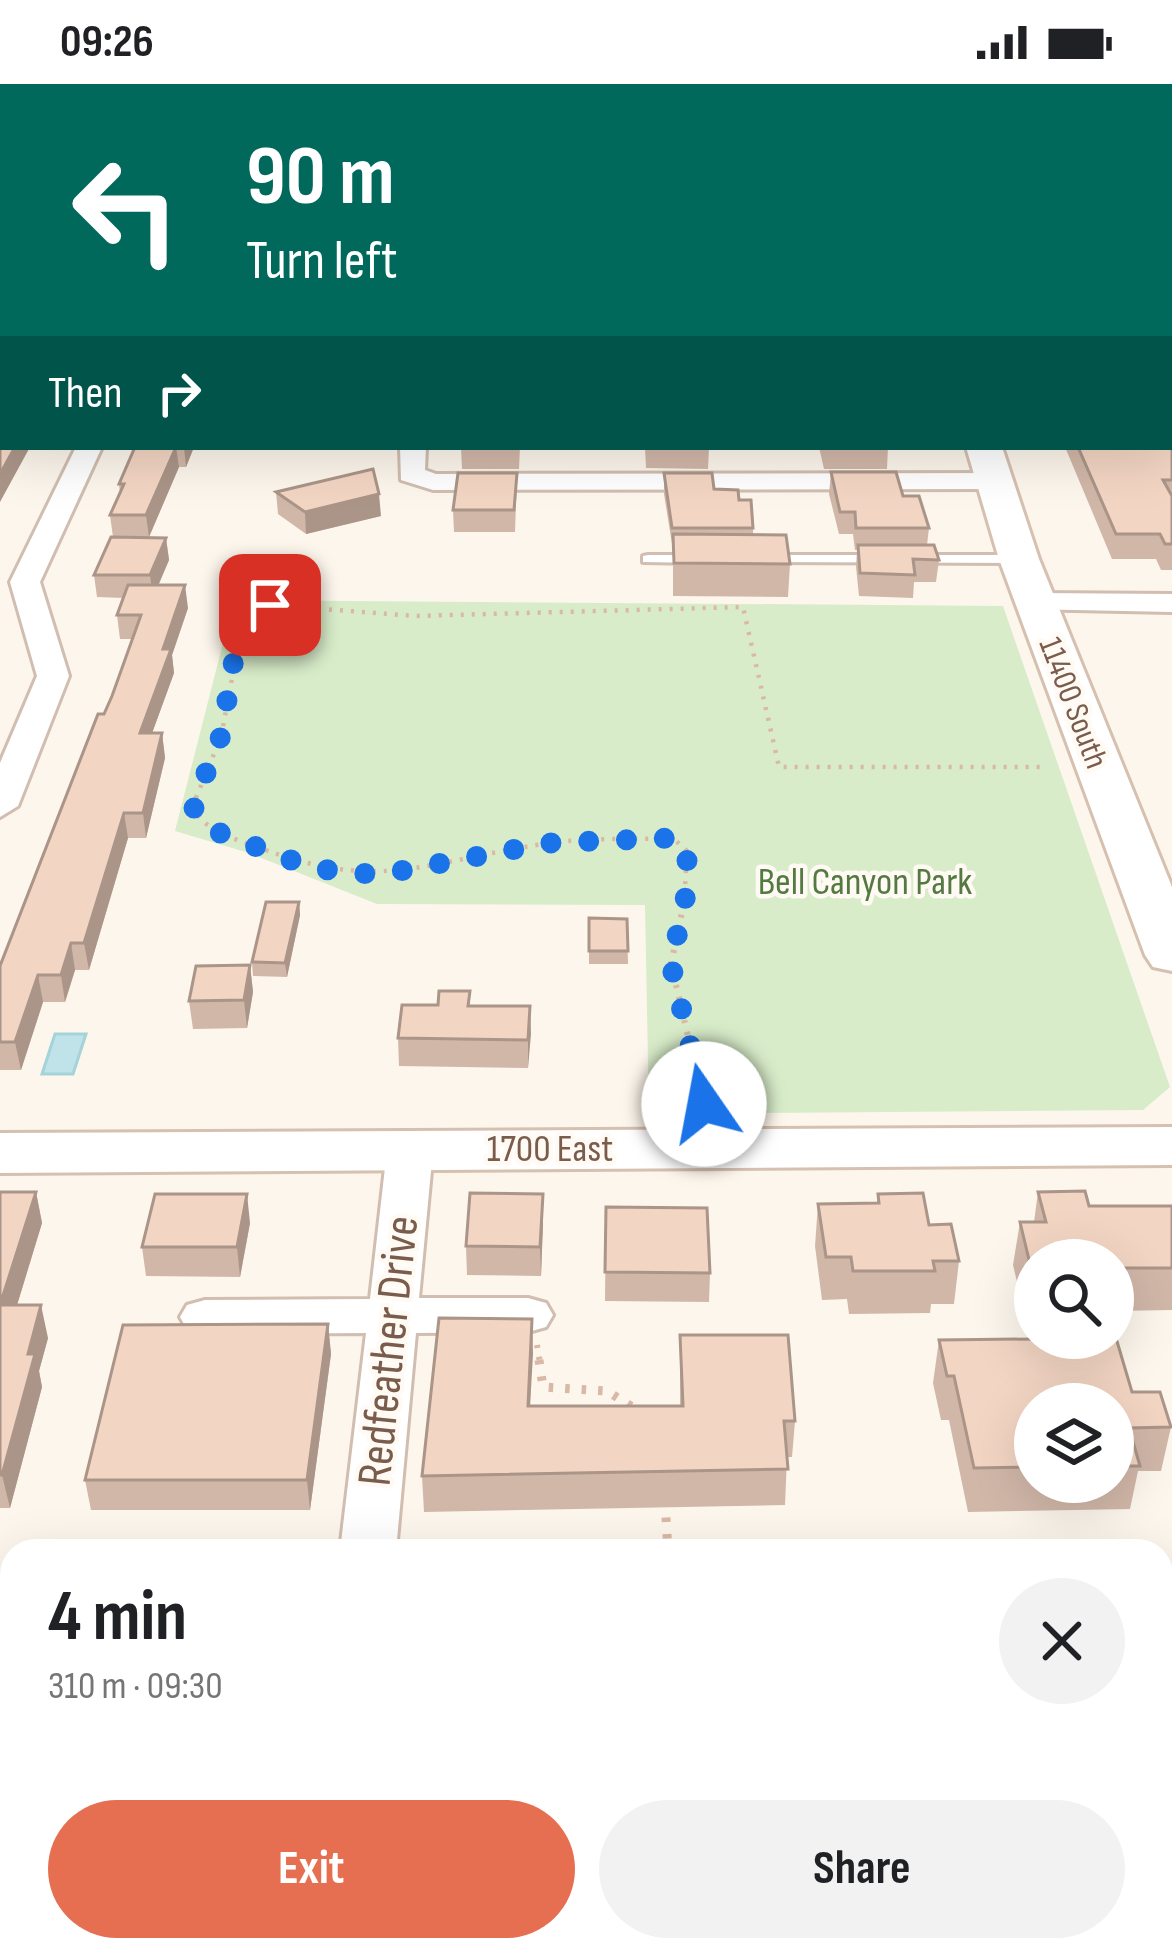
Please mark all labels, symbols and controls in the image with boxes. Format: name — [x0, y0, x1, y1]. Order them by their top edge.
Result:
text: 09:26 — [60, 15, 154, 70]
text: 90 m — [246, 127, 395, 228]
icon: left — [48, 132, 204, 288]
text: Turn left — [246, 229, 398, 294]
icon: right — [146, 360, 212, 426]
text: Then — [48, 366, 122, 421]
pin — [219, 554, 321, 656]
icon: arrive — [237, 572, 303, 638]
street label: 11400 South — [1030, 632, 1116, 774]
park label: Bell Canyon Park — [758, 859, 972, 906]
position arrow — [641, 1041, 767, 1167]
street label: 1700 East — [487, 1126, 613, 1173]
street label: Redfeather Drive — [346, 1213, 432, 1489]
map controls — [1014, 1239, 1134, 1503]
button: search — [1014, 1239, 1134, 1359]
button: layers — [1014, 1383, 1134, 1503]
text: 4 min — [48, 1574, 187, 1661]
button: close — [999, 1578, 1125, 1704]
text: 310 m · 09:30 — [48, 1663, 223, 1710]
button: Exit — [48, 1800, 575, 1938]
button: Share — [599, 1800, 1125, 1938]

